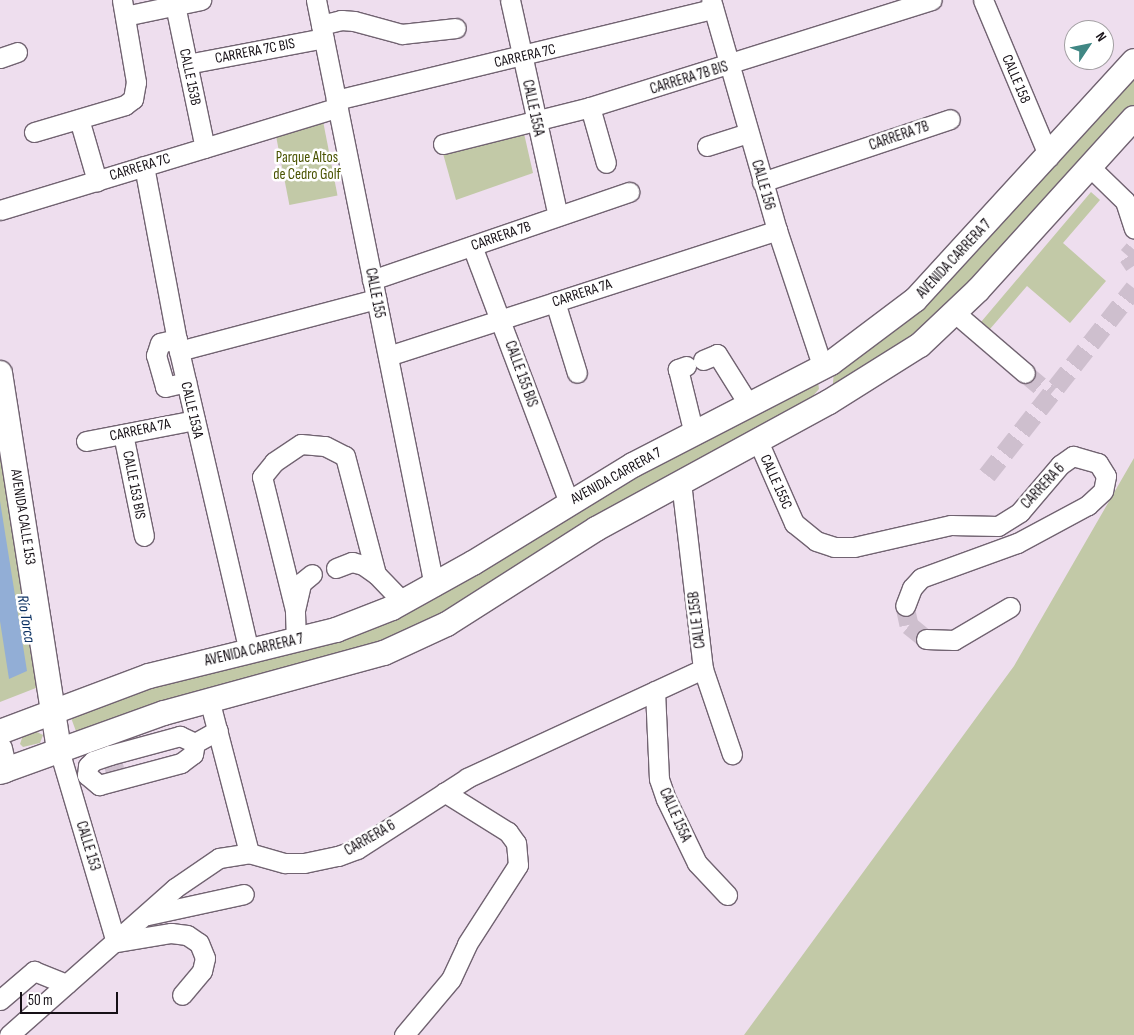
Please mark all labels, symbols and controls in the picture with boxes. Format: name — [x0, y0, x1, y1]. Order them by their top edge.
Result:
north arrow — [1064, 20, 1114, 70]
text: N — [1092, 29, 1110, 45]
street label: CARRERA 7C BIS — [214, 34, 296, 68]
street label: CARRERA 7C — [493, 40, 557, 72]
street label: CALLE 153B — [175, 47, 205, 107]
street label: CALLE 158 — [998, 52, 1034, 106]
street label: CARRERA 7B BIS — [648, 58, 730, 98]
street label: CALLE 155A — [518, 78, 548, 138]
street label: CARRERA 7B — [867, 117, 931, 155]
park label: Parque Altos de Cedro Golf — [273, 148, 341, 183]
street label: CARRERA 7C — [107, 149, 173, 185]
street label: CALLE 156 — [747, 158, 779, 212]
street label: AVENIDA CARRERA 7 — [913, 216, 995, 302]
street label: CARRERA 7B — [469, 217, 533, 255]
street label: CALLE 155 — [361, 266, 389, 320]
street label: CARRERA 7A — [550, 275, 614, 311]
street label: CALLE 155 BIS — [501, 338, 541, 410]
street label: CALLE 153A — [177, 380, 207, 440]
street label: CARRERA 7A — [108, 415, 172, 445]
street label: AVENIDA CARRERA 7 — [567, 444, 665, 508]
street label: CALLE 153 BIS — [119, 449, 149, 521]
street label: CALLE 155C — [756, 452, 796, 512]
street label: CARRERA 6 — [1017, 459, 1069, 513]
street label: AVENIDA CALLE 153 — [7, 468, 39, 566]
street label: CALLE 155B — [685, 590, 709, 650]
water label: Río Torca — [12, 594, 38, 644]
street label: AVENIDA CARRERA 7 — [203, 630, 305, 670]
street label: CALLE 155A — [655, 785, 695, 845]
street label: CARRERA 6 — [341, 816, 399, 860]
street label: CALLE 153 — [72, 819, 104, 873]
scale bar — [22, 982, 120, 1014]
text: 50 m — [28, 991, 53, 1010]

